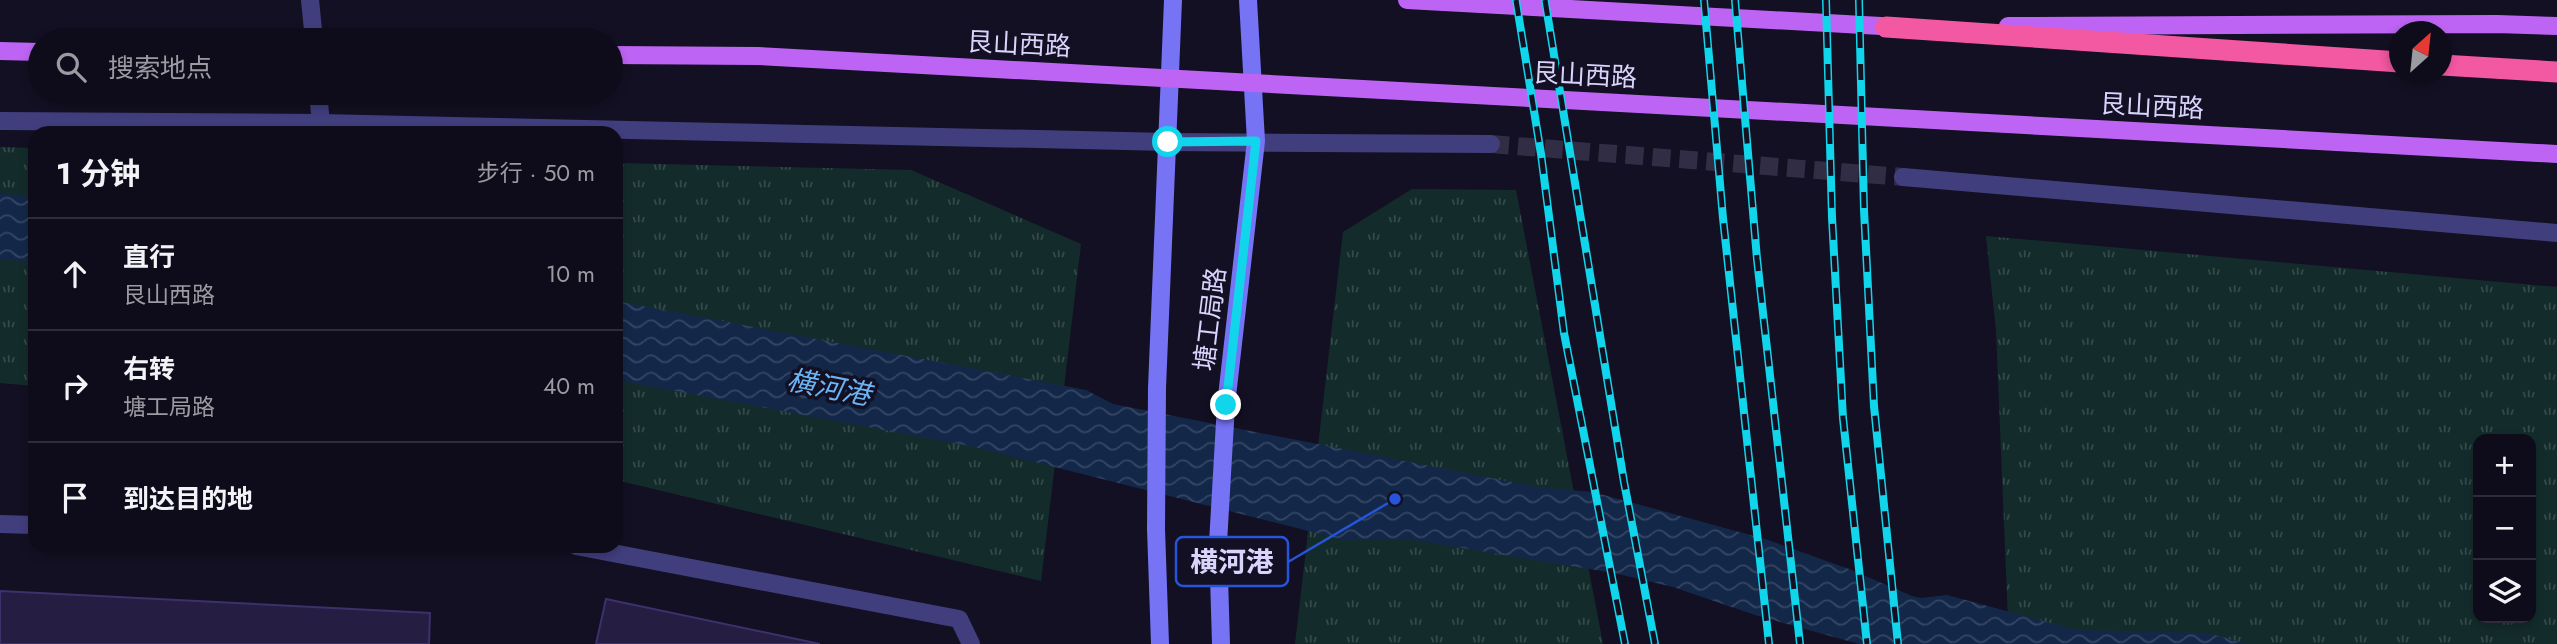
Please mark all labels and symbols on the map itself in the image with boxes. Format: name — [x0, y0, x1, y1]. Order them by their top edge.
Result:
north arrow — [2389, 21, 2452, 84]
street label: 艮山西路 — [966, 22, 1072, 66]
street label: 艮山西路 — [1532, 53, 1638, 97]
street label: 艮山西路 — [2099, 84, 2205, 128]
route start — [1152, 126, 1183, 157]
street label: 塘工局路 — [1185, 265, 1235, 373]
water label: 横河港 — [784, 359, 878, 416]
route end — [1210, 389, 1241, 420]
callout: 横河港 — [1176, 537, 1288, 586]
text: 横河港 — [1190, 542, 1274, 583]

